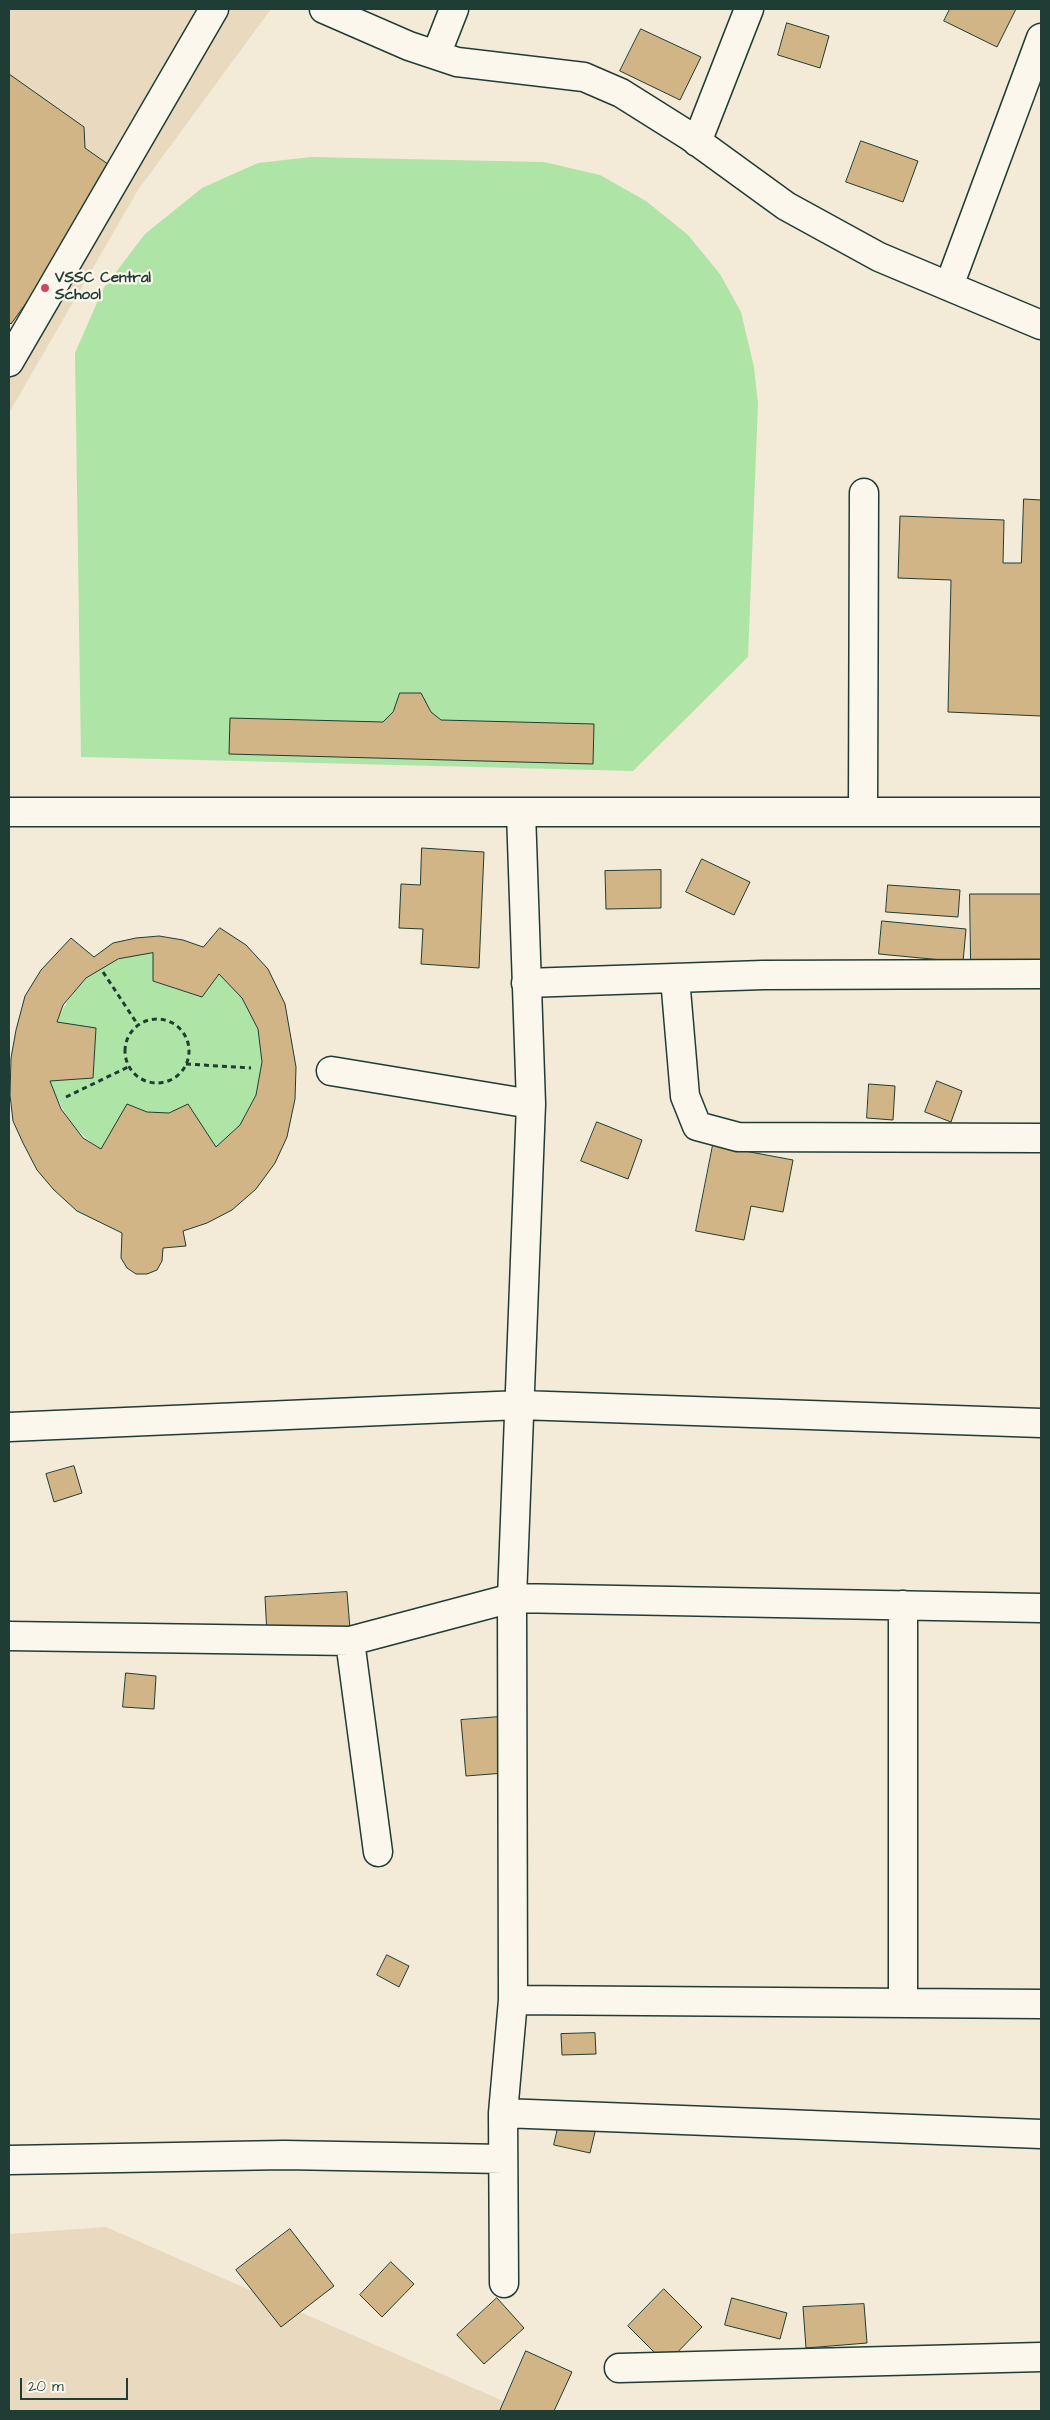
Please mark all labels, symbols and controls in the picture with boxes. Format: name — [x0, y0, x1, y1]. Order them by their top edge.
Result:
place label: VSSC Central School — [55, 270, 151, 305]
marker: VSSC Central School — [39, 282, 51, 294]
scale bar — [22, 2368, 130, 2400]
text: 20 m — [28, 2376, 64, 2397]

